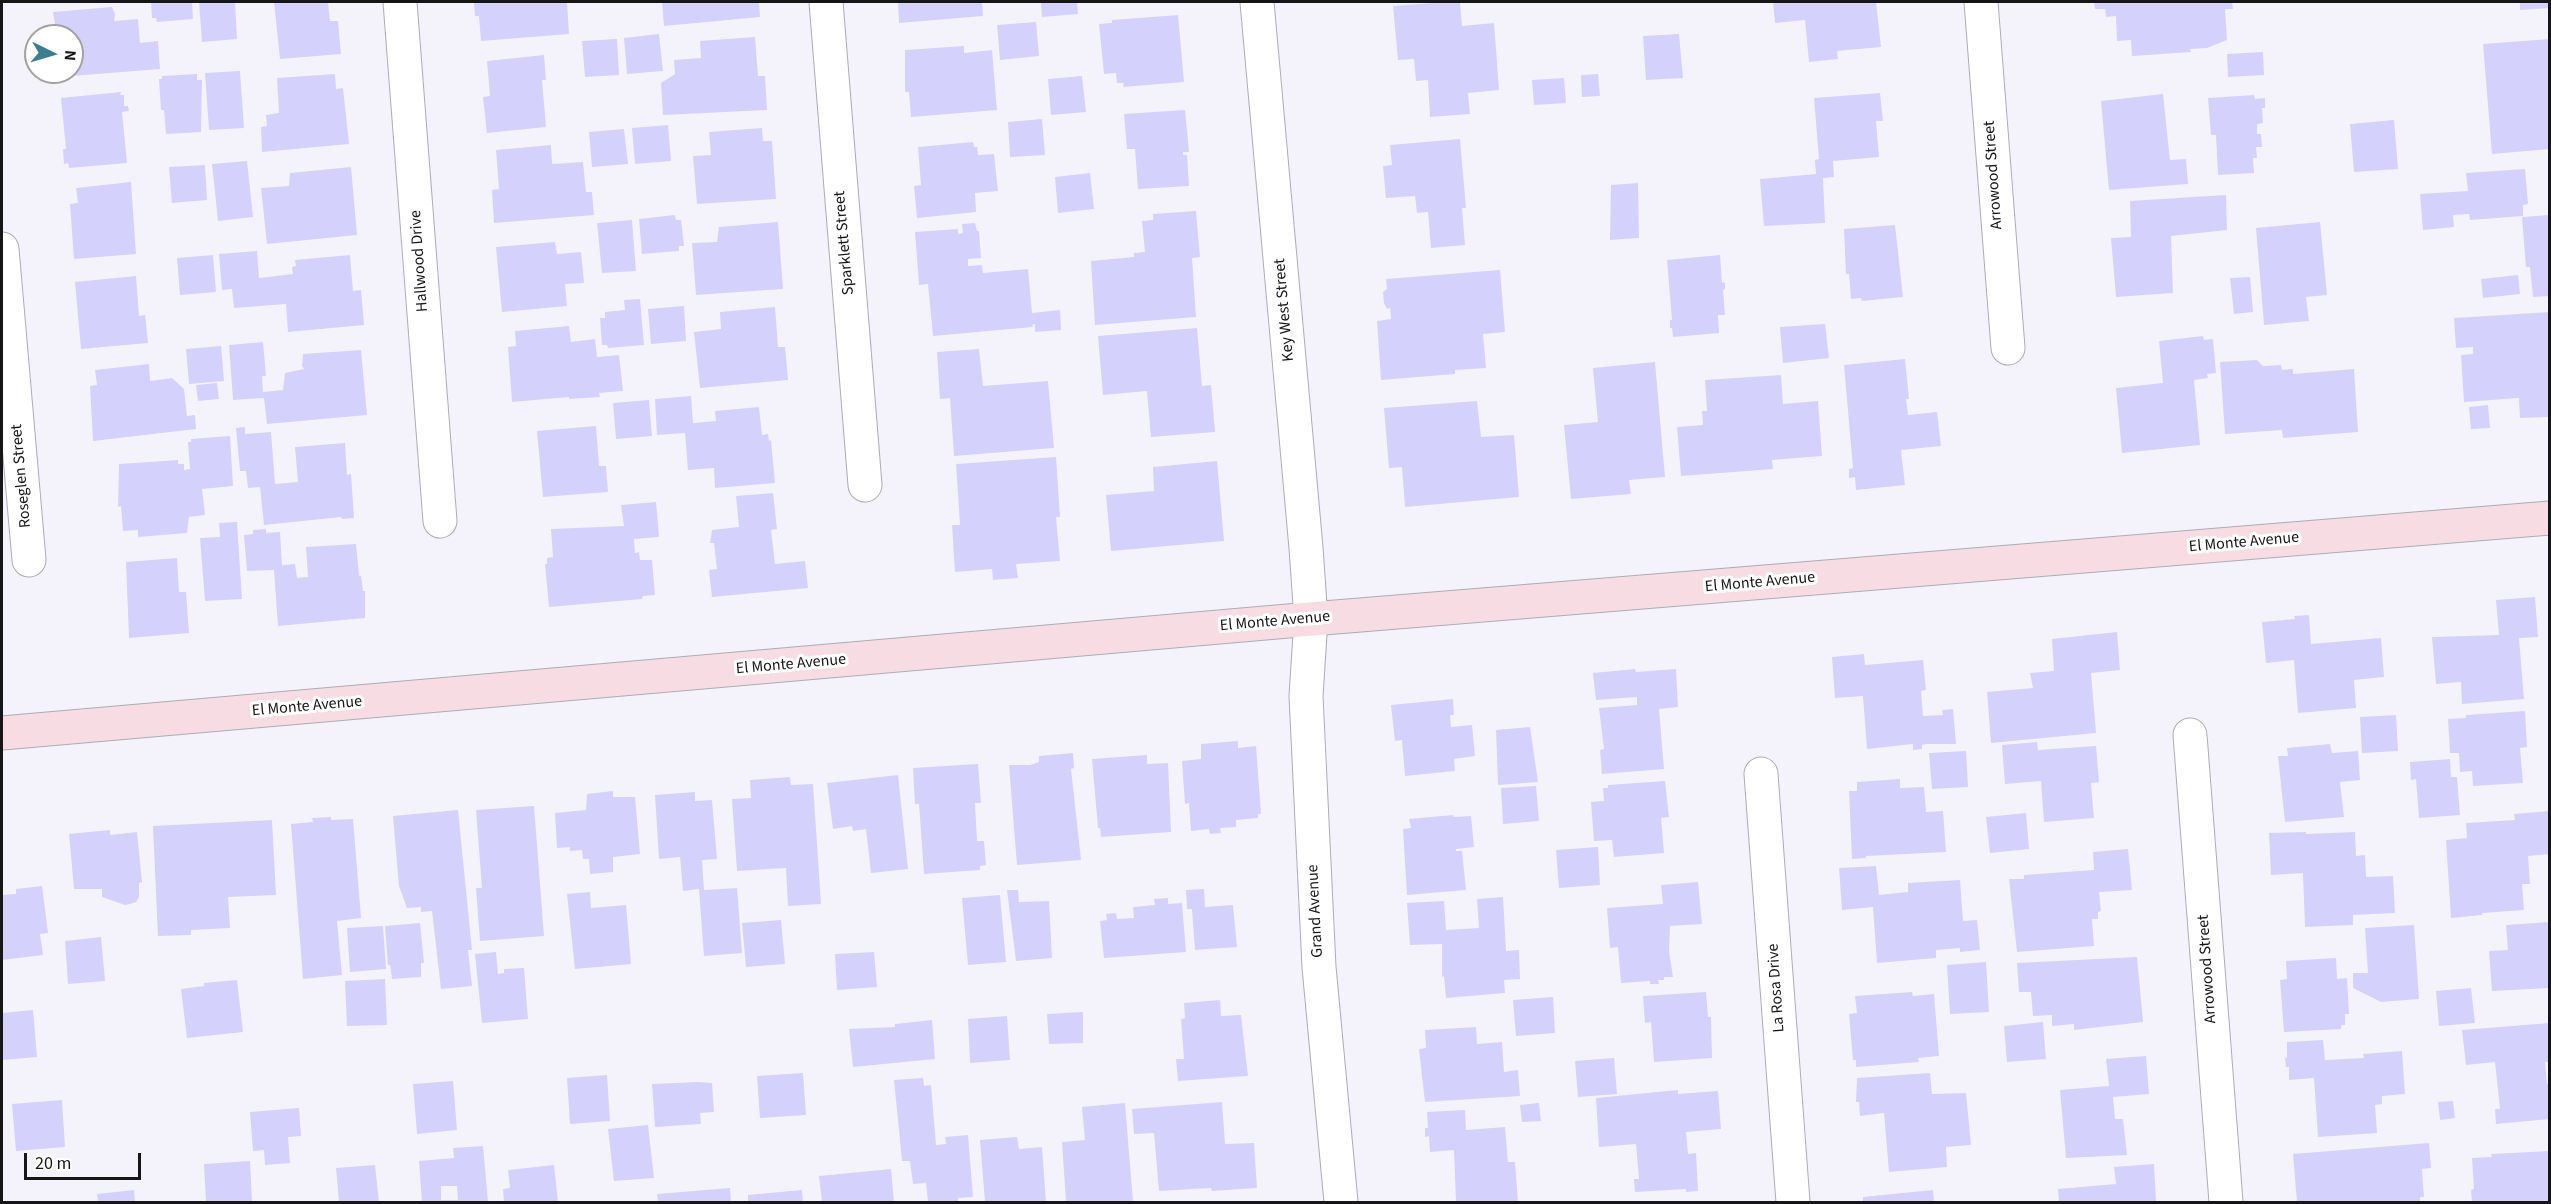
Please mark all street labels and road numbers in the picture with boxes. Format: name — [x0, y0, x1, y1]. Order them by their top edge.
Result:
street label: Arrowood Street — [1981, 120, 2007, 230]
street label: Sparklett Street — [831, 190, 859, 296]
street label: Hallwood Drive — [407, 209, 433, 313]
street label: Key West Street — [1271, 258, 1299, 362]
street label: Roseglen Street — [8, 423, 36, 529]
street label: El Monte Avenue — [2188, 529, 2300, 557]
street label: El Monte Avenue — [1704, 569, 1816, 597]
street label: El Monte Avenue — [1219, 608, 1331, 636]
street label: El Monte Avenue — [735, 651, 847, 679]
street label: El Monte Avenue — [251, 693, 363, 721]
street label: Grand Avenue — [1304, 864, 1328, 958]
street label: Arrowood Street — [2195, 914, 2221, 1024]
street label: La Rosa Drive — [1764, 943, 1790, 1033]

